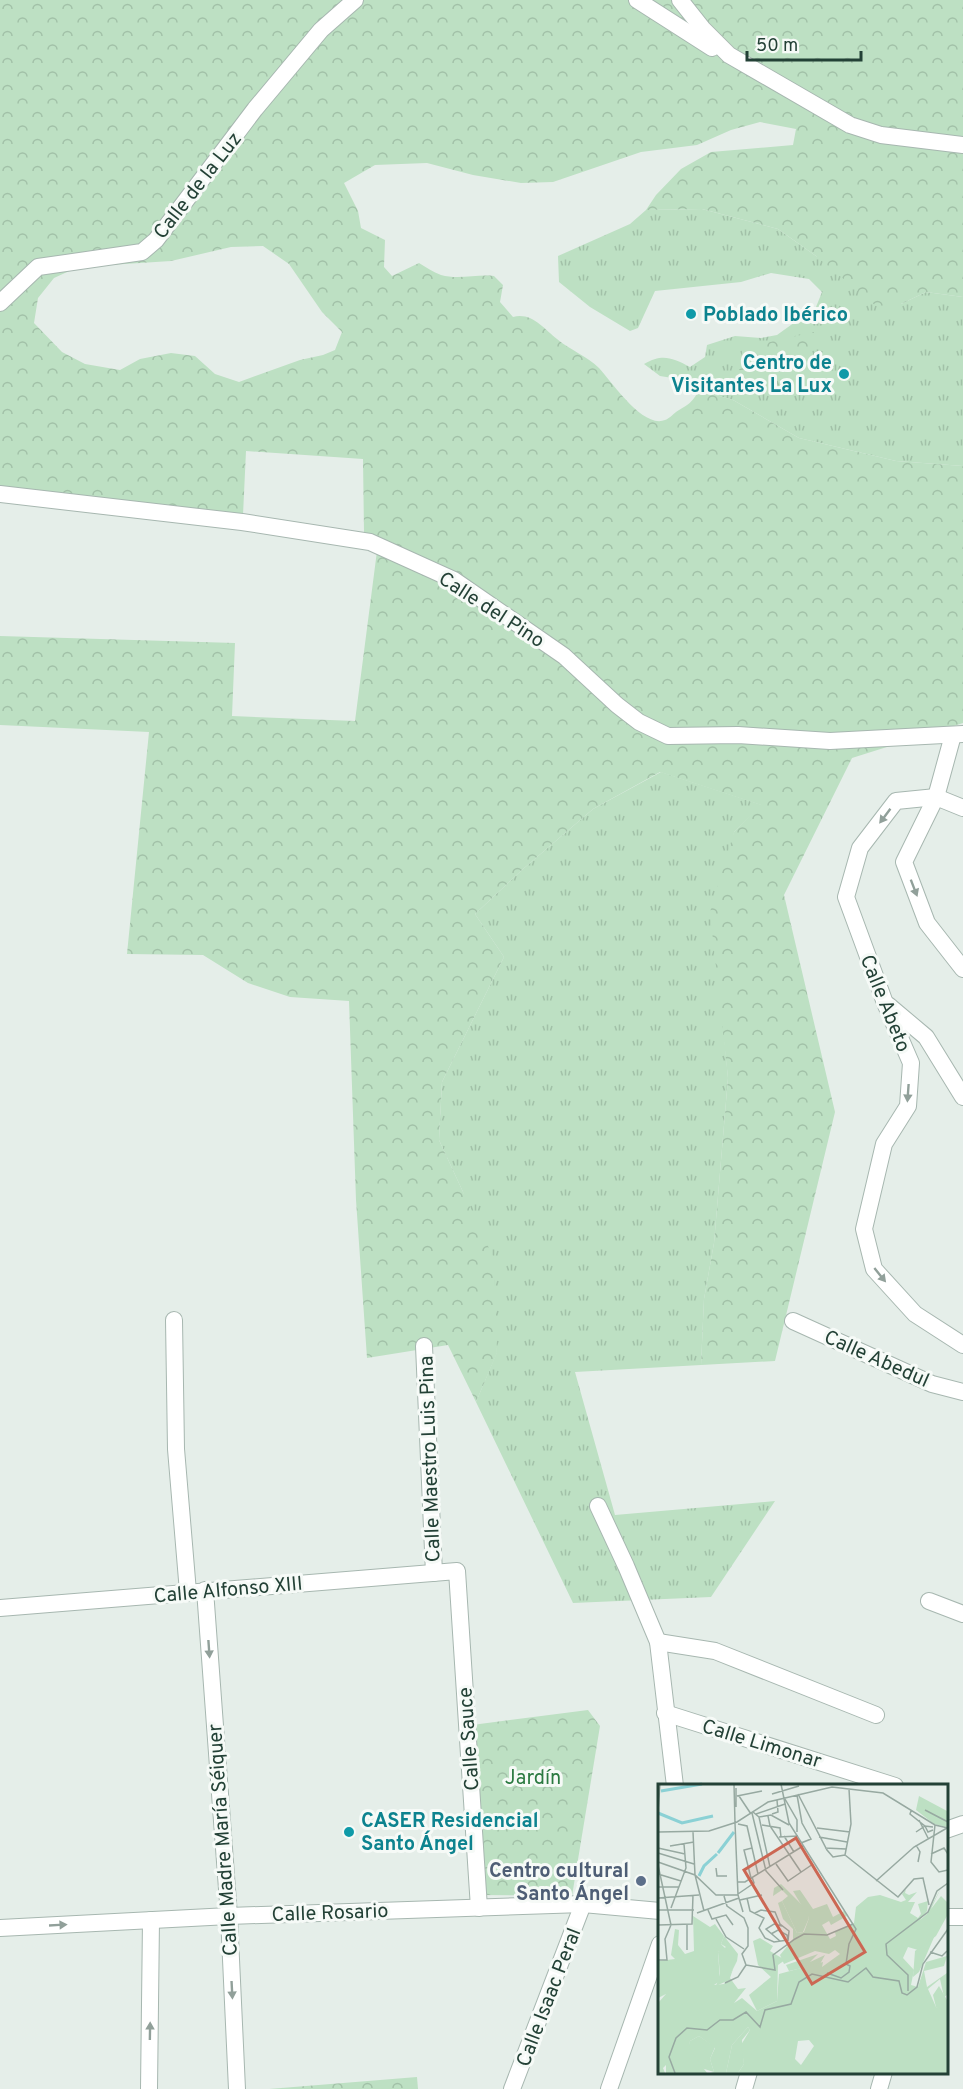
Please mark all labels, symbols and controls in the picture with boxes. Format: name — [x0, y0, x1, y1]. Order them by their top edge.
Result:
scale bar — [747, 24, 861, 62]
text: 50 m — [756, 35, 798, 58]
street label: Calle de la Luz — [149, 127, 249, 245]
place label: Poblado Ibérico — [703, 303, 848, 329]
marker: Poblado Ibérico — [684, 307, 698, 321]
place label: Centro de Visitantes La Lux — [671, 351, 832, 400]
marker: Centro de Visitantes La Lux — [837, 367, 851, 381]
street label: Calle del Pino — [433, 567, 549, 655]
one-way arrow — [879, 808, 891, 823]
one-way arrow — [909, 880, 919, 898]
street label: Calle Abeto — [853, 951, 915, 1056]
one-way arrow — [904, 1083, 913, 1102]
one-way arrow — [873, 1267, 886, 1283]
street label: Calle Abedul — [819, 1325, 933, 1395]
street label: Calle Maestro Luis Pina — [414, 1355, 448, 1563]
street label: Calle Alfonso XIII — [153, 1572, 304, 1610]
one-way arrow — [204, 1639, 214, 1658]
street label: Calle Sauce — [453, 1686, 487, 1792]
street label: Calle Limonar — [698, 1714, 825, 1776]
street label: Calle Madre María Séiquer — [203, 1723, 245, 1957]
park label: Jardín — [505, 1766, 561, 1792]
inset map — [658, 1784, 948, 2074]
place label: CASER Residencial Santo Ángel — [361, 1809, 539, 1858]
marker: CASER Residencial Santo Ángel — [342, 1825, 356, 1839]
place label: Centro cultural Santo Ángel — [489, 1859, 629, 1908]
marker: Centro cultural Santo Ángel — [634, 1874, 648, 1888]
street label: Calle Rosario — [271, 1899, 389, 1929]
one-way arrow — [49, 1920, 68, 1929]
street label: Calle Isaac Peral — [511, 1925, 588, 2071]
one-way arrow — [228, 1980, 237, 1999]
one-way arrow — [145, 2021, 154, 2040]

